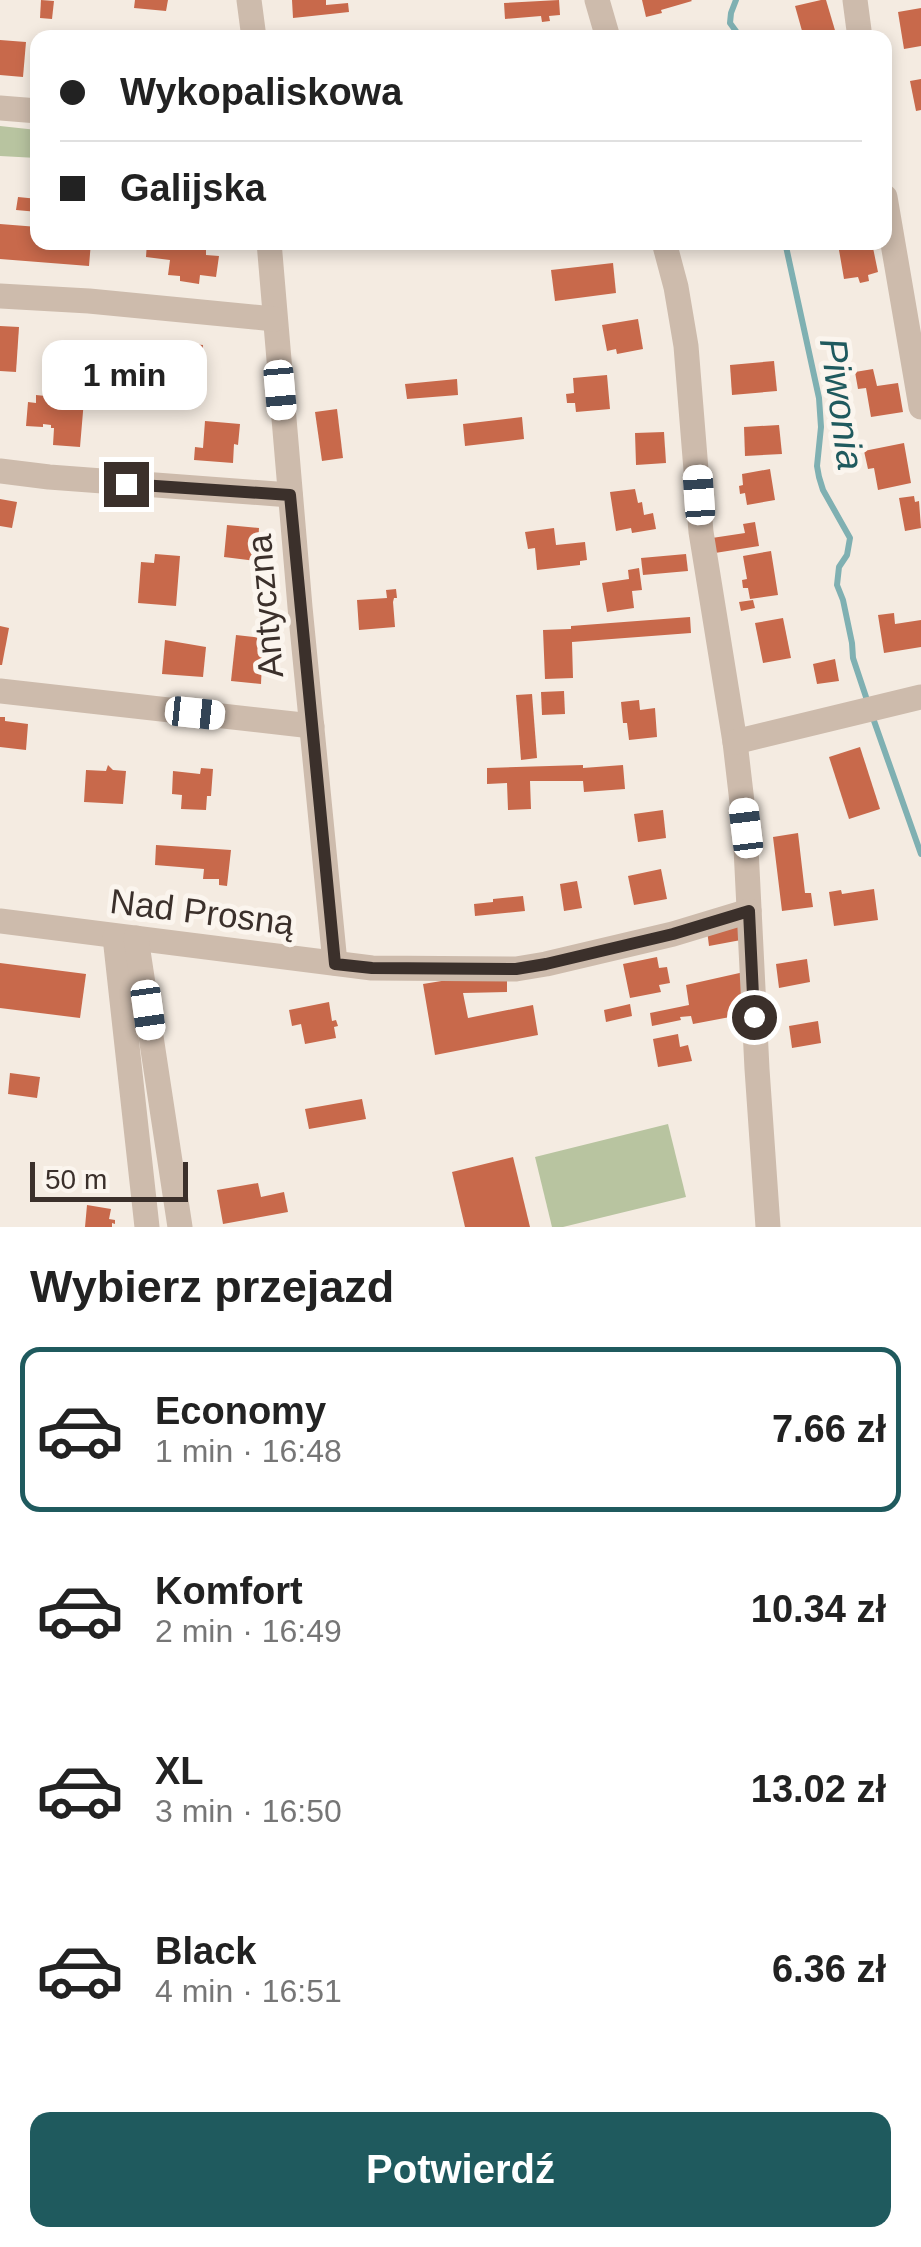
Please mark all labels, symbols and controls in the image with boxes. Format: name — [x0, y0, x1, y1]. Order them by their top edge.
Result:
text: Wykopaliskowa — [120, 71, 402, 113]
text: Galijska — [120, 167, 266, 209]
water label: Piwonia — [812, 335, 872, 473]
callout: 1 min — [44, 339, 208, 409]
text: 1 min — [83, 357, 166, 393]
car — [262, 359, 298, 421]
route end — [104, 462, 149, 507]
car — [682, 464, 716, 526]
street label: Antyczna — [239, 532, 290, 679]
car — [164, 695, 226, 731]
car — [727, 796, 765, 860]
street label: Nad Prosną — [108, 881, 297, 942]
car — [129, 978, 167, 1042]
route start — [732, 995, 777, 1040]
scale bar — [30, 1157, 188, 1202]
text: 50 m — [45, 1164, 107, 1195]
text: Wybierz przejazd — [30, 1261, 394, 1312]
icon: car — [35, 1385, 125, 1475]
text: Economy — [155, 1390, 326, 1432]
text: 7.66 zł — [772, 1408, 886, 1450]
text: 1 min · 16:48 — [155, 1433, 342, 1469]
icon: car — [35, 1565, 125, 1655]
text: Komfort — [155, 1570, 303, 1612]
text: 10.34 zł — [751, 1588, 886, 1630]
text: 2 min · 16:49 — [155, 1613, 342, 1649]
icon: car — [35, 1745, 125, 1835]
text: XL — [155, 1750, 204, 1792]
text: 13.02 zł — [751, 1768, 886, 1810]
text: 3 min · 16:50 — [155, 1793, 342, 1829]
icon: car — [35, 1925, 125, 2015]
text: Black — [155, 1930, 256, 1972]
text: 6.36 zł — [772, 1948, 886, 1990]
text: 4 min · 16:51 — [155, 1973, 342, 2009]
button: Potwierdź — [30, 2112, 891, 2227]

